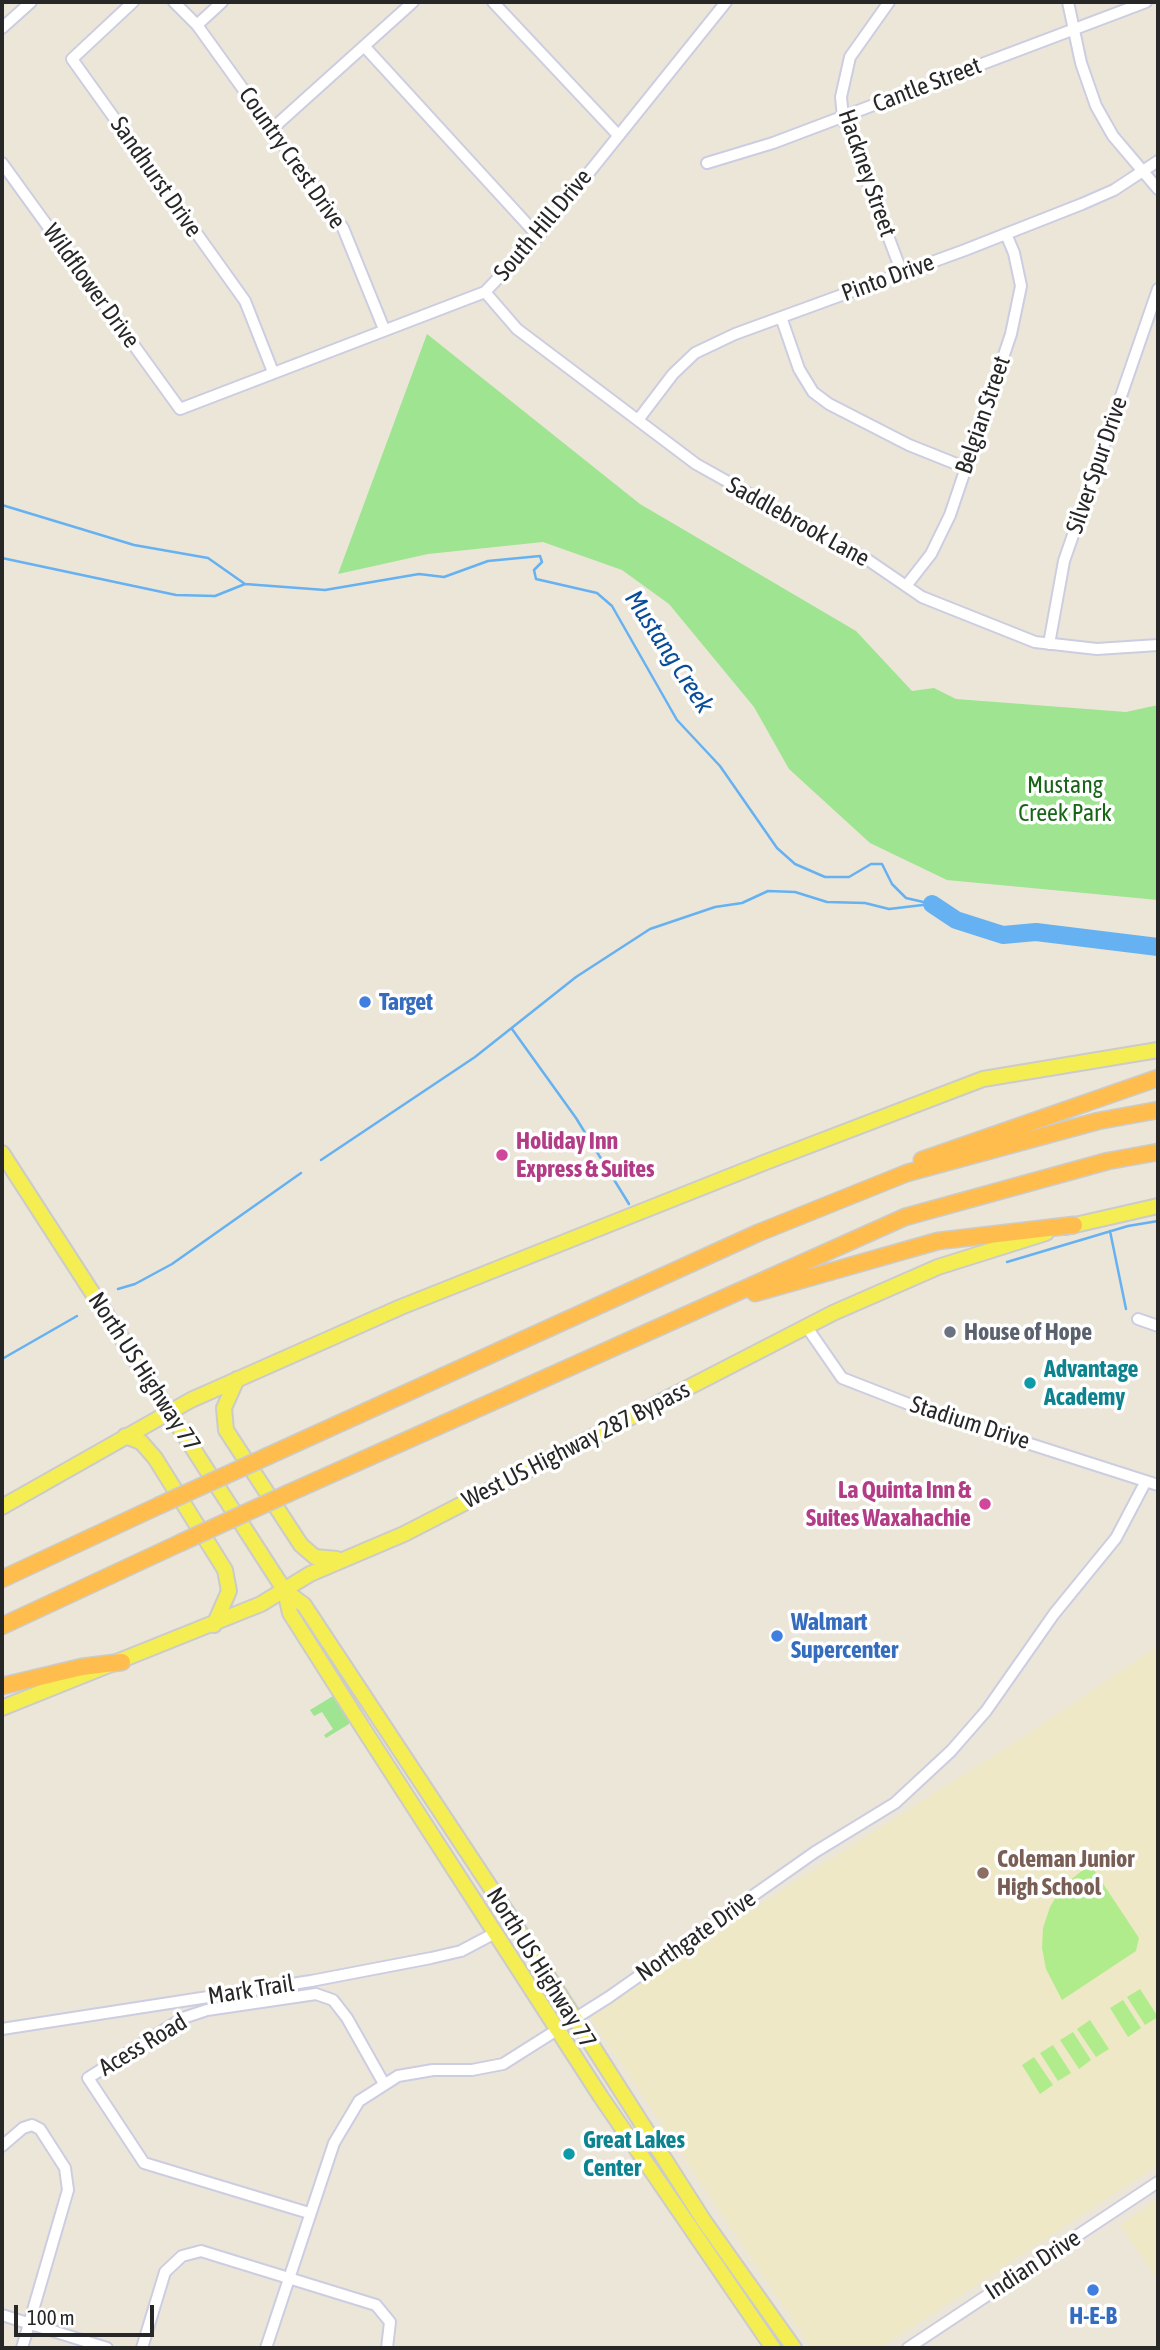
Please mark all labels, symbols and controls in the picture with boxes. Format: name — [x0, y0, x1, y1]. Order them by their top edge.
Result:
street label: Cantle Street — [869, 51, 985, 119]
street label: Country Crest Drive — [232, 82, 352, 234]
street label: Hackney Street — [832, 106, 902, 240]
street label: Sandhurst Drive — [104, 111, 208, 243]
street label: South Hill Drive — [488, 163, 598, 287]
street label: Wildflower Drive — [36, 218, 146, 354]
street label: Pinto Drive — [838, 248, 938, 308]
street label: Belgian Street — [949, 352, 1017, 478]
street label: Silver Spur Drive — [1060, 393, 1134, 537]
street label: Saddlebrook Lane — [722, 471, 874, 573]
water label: Mustang Creek — [618, 585, 720, 719]
park label: Mustang Creek Park — [1018, 771, 1112, 827]
place label: Target — [379, 988, 433, 1016]
marker: Target — [357, 994, 373, 1010]
place label: Holiday Inn Express & Suites — [516, 1127, 655, 1183]
marker: Holiday Inn Express & Suites — [494, 1147, 510, 1163]
street label: North US Highway 77 — [82, 1287, 206, 1457]
place label: House of Hope — [964, 1318, 1092, 1346]
marker: House of Hope — [942, 1324, 958, 1340]
place label: Advantage Academy — [1044, 1355, 1138, 1411]
street label: West US Highway 287 Bypass — [457, 1375, 695, 1515]
marker: Advantage Academy — [1022, 1375, 1038, 1391]
street label: Stadium Drive — [907, 1390, 1033, 1456]
place label: La Quinta Inn & Suites Waxahachie — [806, 1476, 971, 1532]
marker: La Quinta Inn & Suites Waxahachie — [977, 1496, 993, 1512]
place label: Walmart Supercenter — [791, 1608, 898, 1664]
marker: Walmart Supercenter — [769, 1628, 785, 1644]
place label: Coleman Junior High School — [997, 1845, 1134, 1901]
marker: Coleman Junior High School — [975, 1865, 991, 1881]
street label: North US Highway 77 — [480, 1882, 602, 2054]
street label: Northgate Drive — [631, 1884, 761, 1988]
street label: Mark Trail — [206, 1969, 296, 2011]
street label: Acess Road — [94, 2008, 192, 2082]
place label: Great Lakes Center — [583, 2126, 685, 2182]
marker: Great Lakes Center — [561, 2146, 577, 2162]
street label: Indian Drive — [980, 2224, 1086, 2306]
marker: H-E-B — [1085, 2282, 1101, 2298]
scale bar — [18, 2290, 158, 2334]
place label: H-E-B — [1069, 2302, 1117, 2330]
text: 100 m — [27, 2305, 75, 2329]

